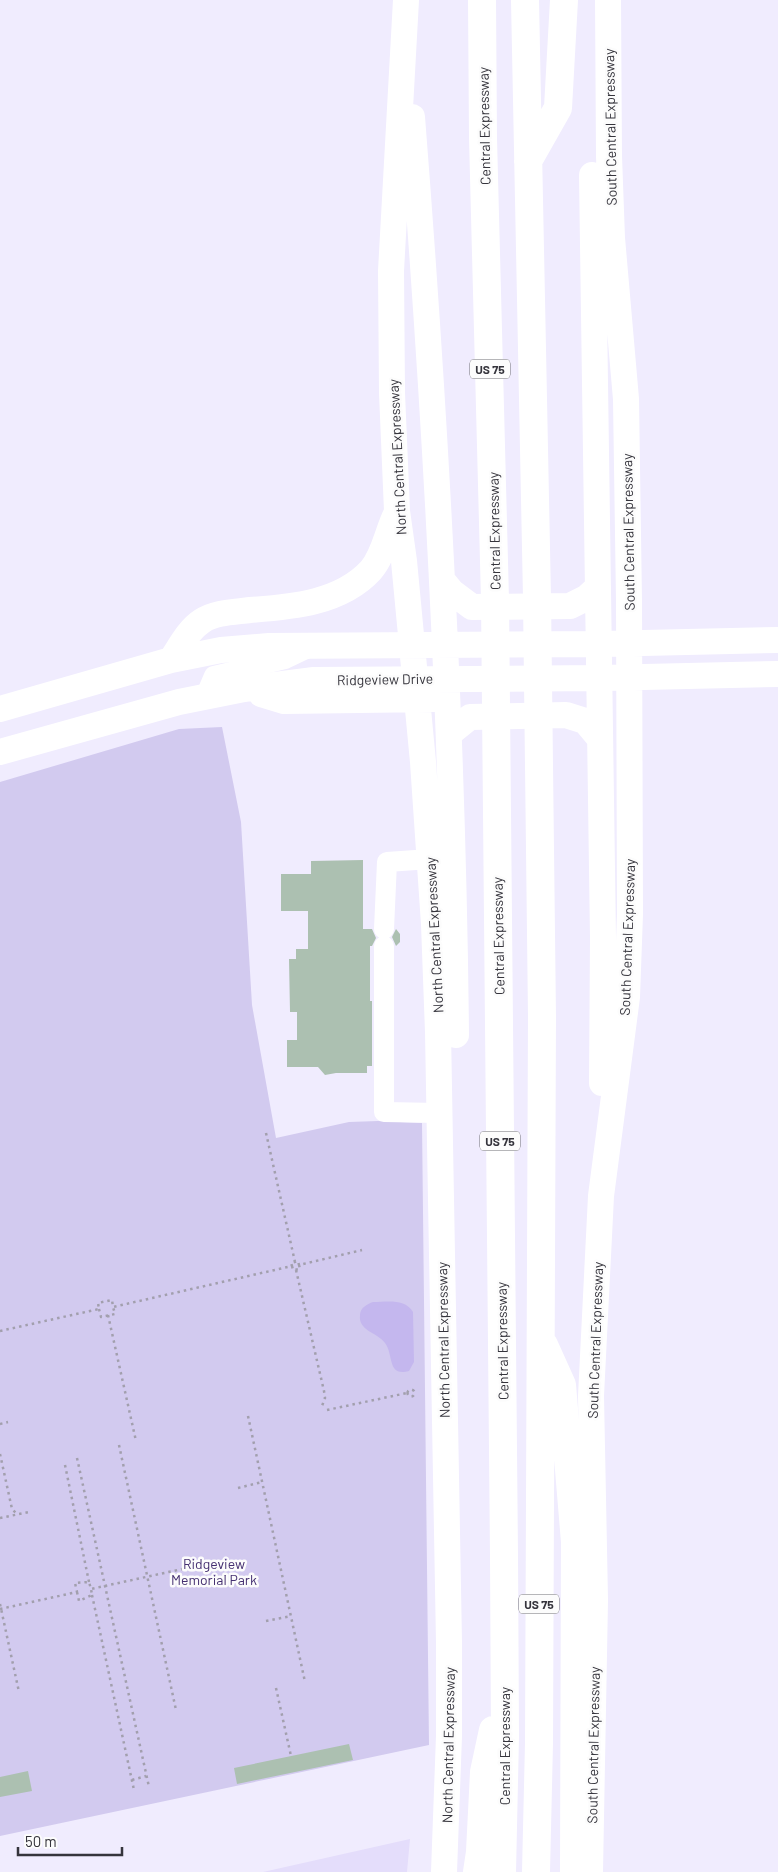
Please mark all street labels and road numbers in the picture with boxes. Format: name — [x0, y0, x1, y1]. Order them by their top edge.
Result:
street label: South Central Expressway — [600, 48, 620, 206]
street label: Central Expressway — [474, 66, 494, 185]
road number: US 75 — [470, 359, 510, 378]
street label: North Central Expressway — [384, 378, 410, 535]
street label: South Central Expressway — [618, 453, 638, 611]
street label: Central Expressway — [484, 471, 504, 590]
street label: Ridgeview Drive — [337, 670, 433, 688]
street label: North Central Expressway — [421, 856, 447, 1013]
street label: South Central Expressway — [616, 858, 638, 1016]
street label: Central Expressway — [488, 876, 508, 995]
road number: US 75 — [480, 1132, 520, 1150]
street label: North Central Expressway — [433, 1261, 453, 1418]
street label: South Central Expressway — [584, 1261, 606, 1419]
street label: Central Expressway — [492, 1281, 512, 1400]
road number: US 75 — [519, 1595, 559, 1614]
street label: North Central Expressway — [438, 1666, 458, 1823]
street label: South Central Expressway — [583, 1666, 603, 1824]
street label: Central Expressway — [496, 1686, 513, 1805]

